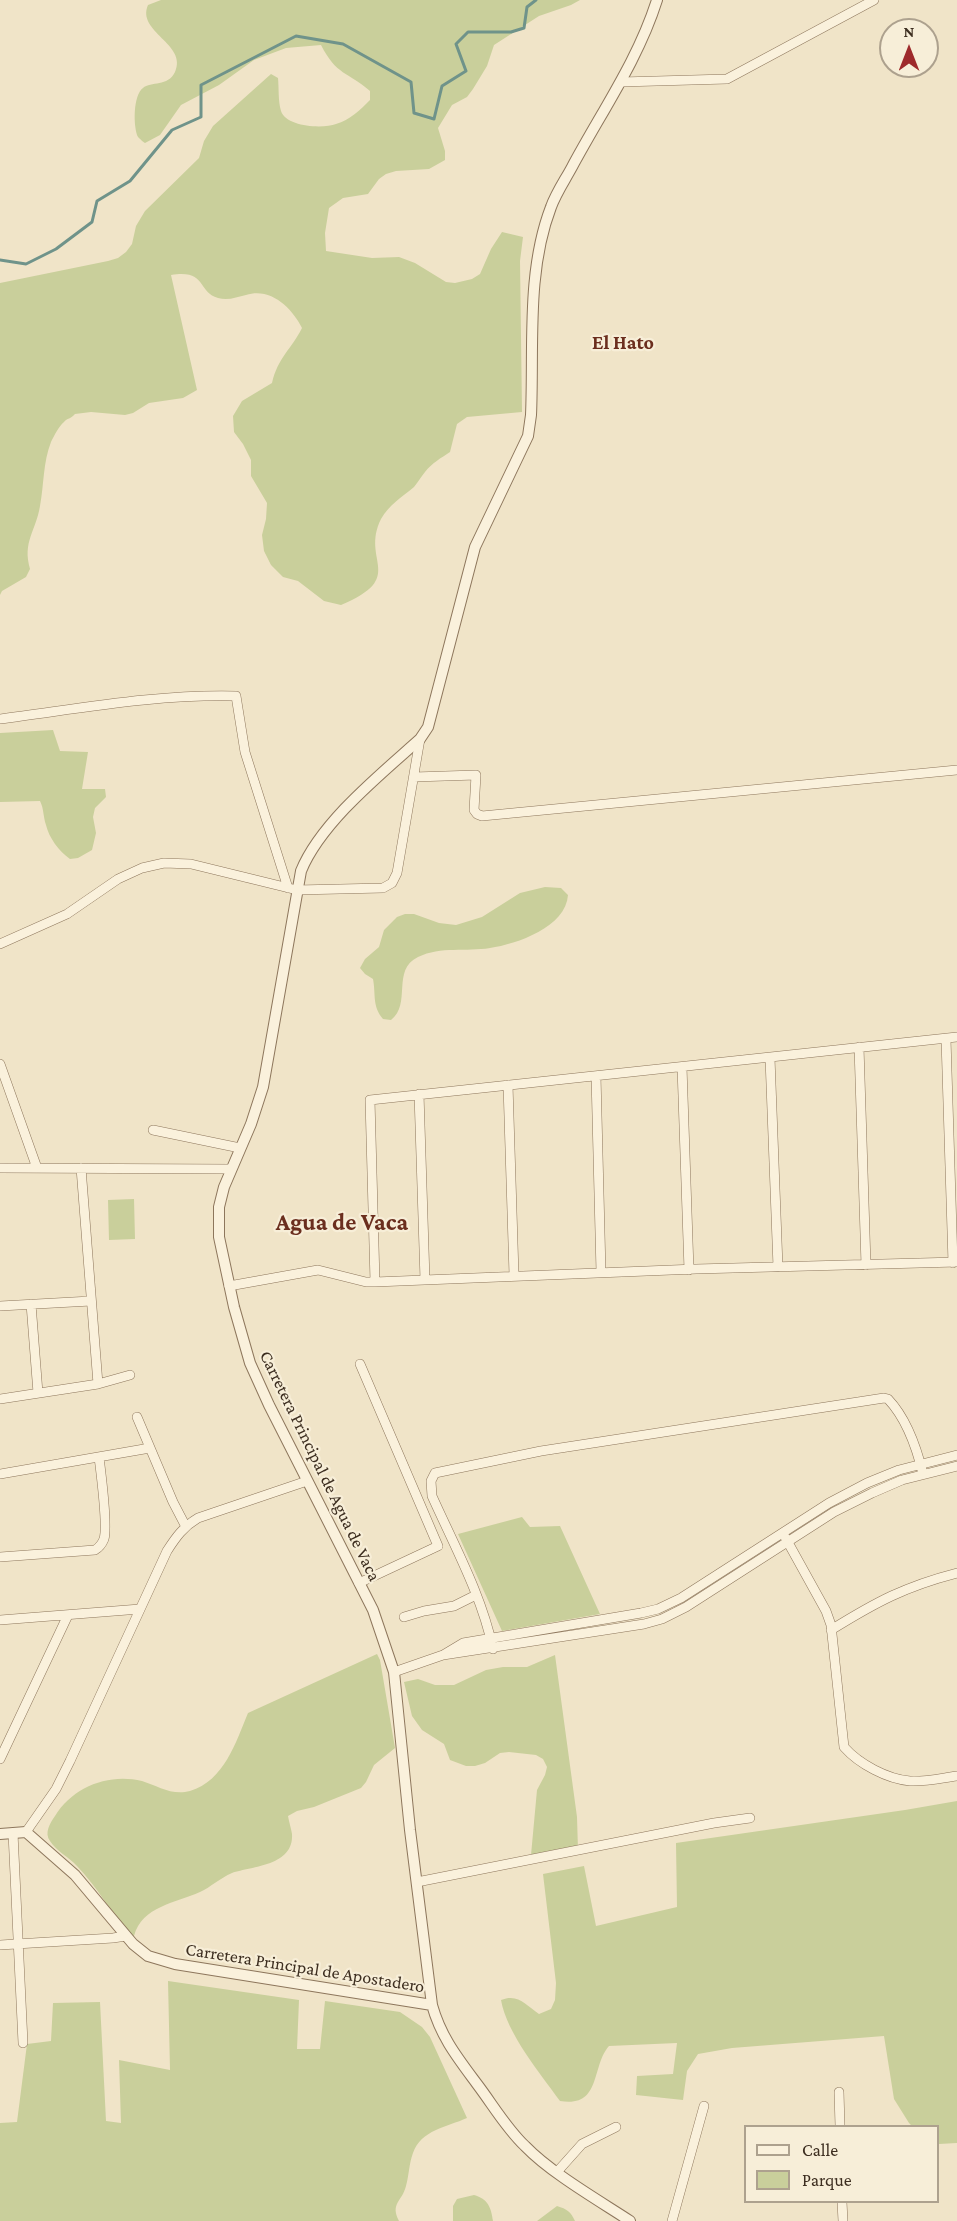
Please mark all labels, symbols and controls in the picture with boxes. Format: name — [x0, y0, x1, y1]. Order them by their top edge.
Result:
north arrow — [879, 18, 939, 78]
text: N — [904, 23, 914, 40]
district label: El Hato — [592, 331, 654, 355]
district label: Agua de Vaca — [276, 1209, 408, 1237]
street label: Carretera Principal de Agua de Vaca — [255, 1347, 385, 1585]
street label: Carretera Principal de Apostadero — [184, 1938, 426, 1998]
legend — [744, 2125, 939, 2203]
text: Calle — [802, 2140, 838, 2160]
text: Parque — [802, 2170, 852, 2190]

